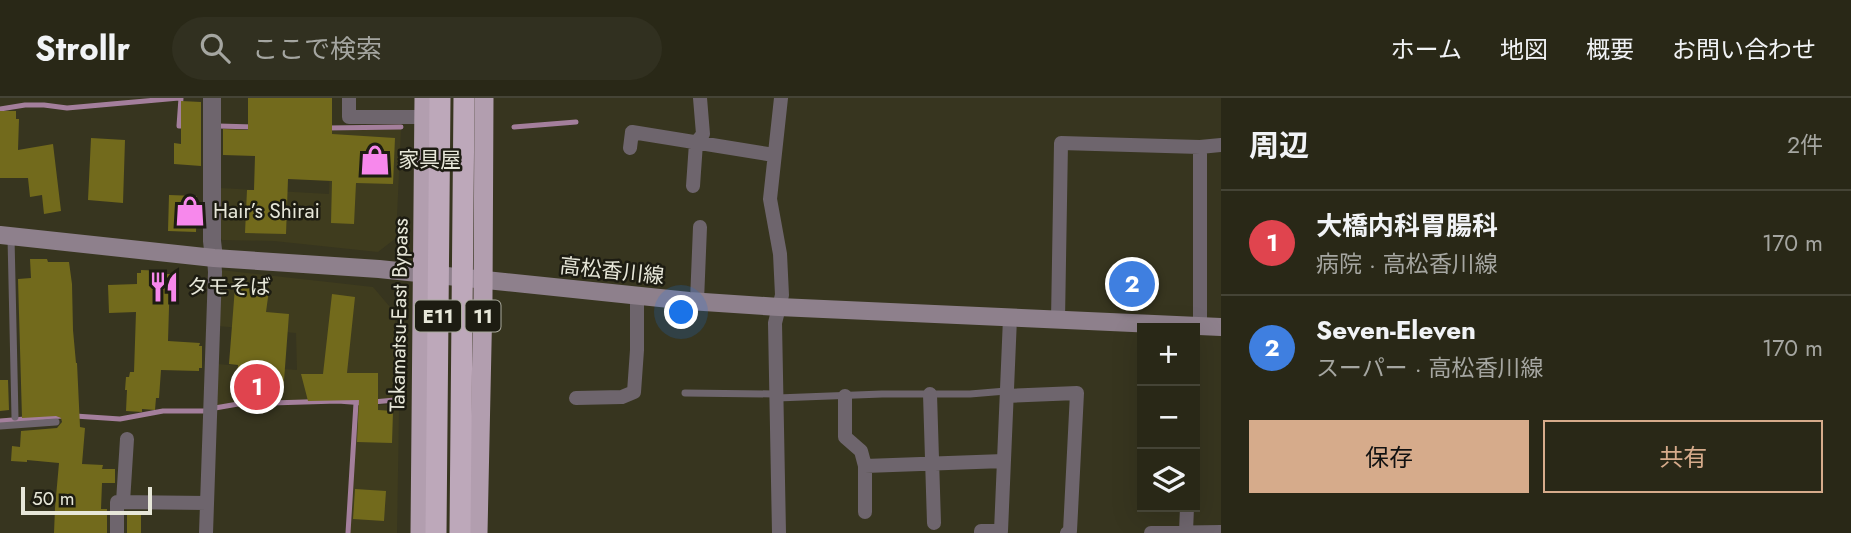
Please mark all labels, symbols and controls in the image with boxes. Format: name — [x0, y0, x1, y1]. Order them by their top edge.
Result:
search box — [172, 17, 662, 80]
text: Strollr — [35, 25, 130, 72]
icon: search — [196, 29, 234, 67]
text: ここで検索 — [252, 30, 382, 68]
text: ホーム — [1391, 32, 1462, 67]
text: 地図 — [1500, 32, 1548, 67]
text: 概要 — [1586, 32, 1634, 67]
text: お問い合わせ — [1672, 32, 1816, 67]
text: 周辺 — [1249, 124, 1309, 167]
text: 2件 — [1787, 128, 1823, 162]
shop icon: 家具屋 — [358, 143, 392, 177]
place label: 家具屋 — [398, 145, 461, 175]
shop icon: Hair’s Shirai — [173, 194, 207, 228]
place label: Hair’s Shirai — [213, 196, 320, 226]
text: 大橋内科胃腸科 — [1316, 207, 1498, 245]
street label: Takamatsu-East Bypass — [382, 218, 416, 412]
text: 1 — [1266, 226, 1278, 260]
text: 170 m — [1762, 226, 1823, 260]
text: 病院 · 高松香川線 — [1316, 247, 1498, 281]
street label: 高松香川線 — [558, 251, 666, 291]
pin: 2 — [1109, 258, 1155, 310]
restaurant icon: タモそば — [147, 270, 181, 304]
place label: タモそば — [187, 272, 271, 302]
your location — [664, 295, 698, 329]
road number: E11 — [415, 300, 461, 331]
road number: 11 — [466, 300, 500, 331]
text: Seven-Eleven — [1316, 311, 1476, 349]
map controls — [1137, 323, 1200, 512]
button: + — [1137, 323, 1200, 386]
text: 2 — [1264, 331, 1280, 365]
text: 170 m — [1762, 331, 1823, 365]
text: スーパー · 高松香川線 — [1316, 351, 1543, 385]
pin: 1 — [234, 361, 280, 413]
button: − — [1137, 386, 1200, 449]
button: 保存 — [1249, 420, 1529, 493]
button: 共有 — [1543, 420, 1823, 493]
button: layers — [1137, 449, 1200, 512]
scale bar — [21, 484, 152, 516]
text: 50 m — [32, 485, 75, 512]

